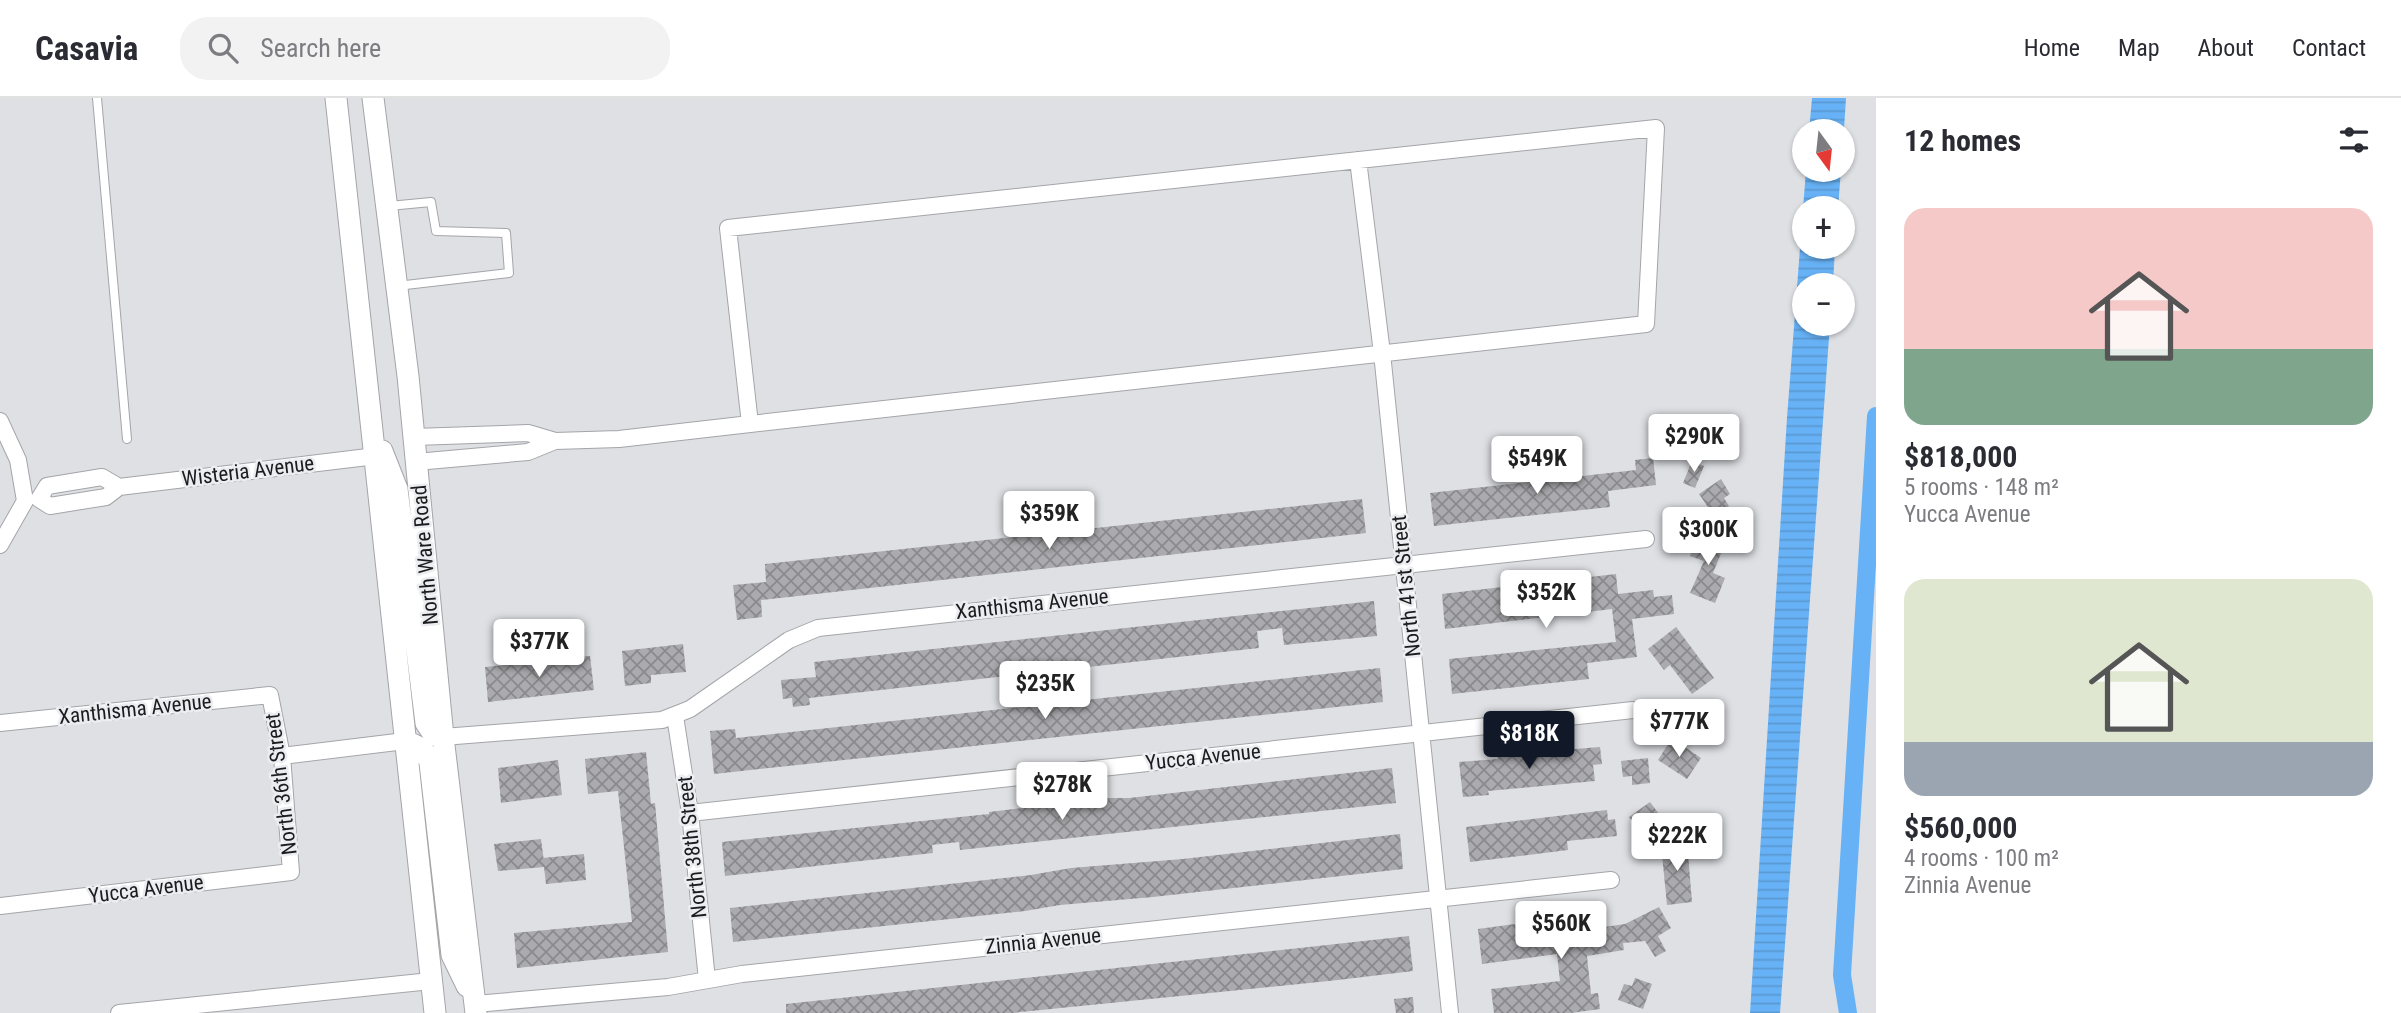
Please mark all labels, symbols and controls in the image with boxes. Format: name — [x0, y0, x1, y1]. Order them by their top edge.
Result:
search box — [180, 17, 670, 80]
text: Casavia — [35, 29, 138, 68]
icon: search — [204, 29, 242, 67]
text: Search here — [260, 33, 381, 63]
text: Home — [2024, 34, 2080, 62]
text: Map — [2118, 34, 2160, 62]
text: About — [2198, 34, 2254, 62]
text: Contact — [2292, 34, 2366, 62]
north arrow — [1792, 119, 1855, 182]
map controls — [1792, 119, 1855, 336]
icon: filters — [2335, 121, 2373, 159]
text: 12 homes — [1904, 123, 2021, 158]
button: + — [1792, 196, 1855, 259]
icon: home — [2076, 253, 2202, 379]
button: − — [1792, 273, 1855, 336]
pin: $290K — [1645, 414, 1743, 474]
text: $290K — [1664, 423, 1724, 450]
pin: $549K — [1488, 436, 1586, 496]
text: $818,000 — [1904, 439, 2017, 474]
text: $549K — [1507, 445, 1567, 472]
street label: Wisteria Avenue — [181, 451, 316, 491]
text: 5 rooms · 148 m² — [1904, 474, 2059, 501]
street label: North Ware Road — [407, 484, 443, 626]
pin: $359K — [1000, 491, 1098, 551]
text: $359K — [1019, 500, 1079, 527]
text: Yucca Avenue — [1904, 501, 2031, 528]
pin: $300K — [1659, 508, 1757, 567]
street label: North 41st Street — [1387, 514, 1425, 658]
text: $300K — [1678, 516, 1738, 543]
pin: $352K — [1497, 570, 1595, 630]
text: $352K — [1516, 579, 1576, 606]
street label: Xanthisma Avenue — [954, 584, 1110, 624]
pin: $377K — [490, 620, 588, 679]
icon: home — [2076, 624, 2202, 750]
text: $377K — [509, 628, 569, 655]
pin: $235K — [996, 662, 1094, 721]
text: $235K — [1015, 670, 1075, 697]
street label: Xanthisma Avenue — [57, 689, 213, 729]
pin: $777K — [1630, 700, 1728, 759]
text: $777K — [1649, 708, 1709, 735]
street label: North 36th Street — [260, 712, 302, 856]
pin: $818K — [1480, 712, 1578, 771]
text: $818K — [1499, 720, 1559, 747]
street label: Yucca Avenue — [1144, 739, 1262, 775]
pin: $278K — [1013, 762, 1111, 822]
text: $278K — [1032, 771, 1092, 798]
street label: North 38th Street — [673, 775, 711, 919]
text: $560,000 — [1904, 810, 2017, 845]
pin: $222K — [1628, 814, 1726, 873]
text: $222K — [1647, 822, 1707, 849]
text: 4 rooms · 100 m² — [1904, 845, 2059, 872]
street label: Yucca Avenue — [87, 870, 205, 908]
text: Zinnia Avenue — [1904, 872, 2031, 899]
pin: $560K — [1512, 902, 1610, 961]
text: $560K — [1531, 910, 1591, 937]
street label: Zinnia Avenue — [984, 923, 1102, 959]

